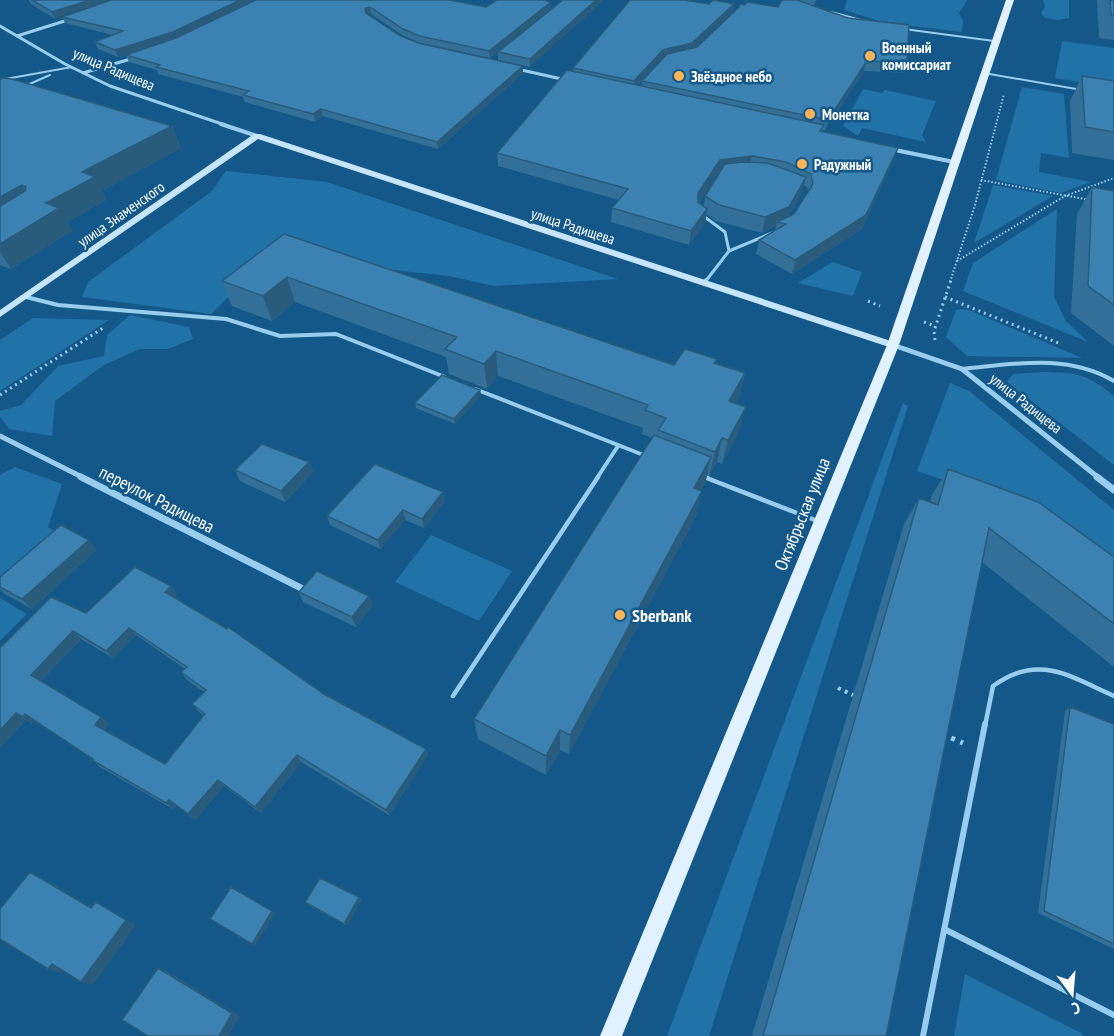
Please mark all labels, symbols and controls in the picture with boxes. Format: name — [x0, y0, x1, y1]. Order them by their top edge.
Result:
place label: Военный комиссариат — [882, 38, 952, 74]
street label: улица Радищева — [70, 43, 158, 95]
marker: Военный комиссариат — [863, 49, 877, 63]
place label: Звёздное небо — [691, 67, 772, 86]
marker: Звёздное небо — [672, 69, 686, 83]
place label: Монетка — [822, 105, 869, 124]
marker: Монетка — [803, 107, 817, 121]
place label: Радужный — [814, 155, 872, 174]
marker: Радужный — [795, 157, 809, 171]
street label: улица Знаменского — [74, 177, 168, 251]
street label: улица Радищева — [529, 204, 617, 248]
street label: улица Радищева — [986, 369, 1066, 437]
street label: Октябрьская улица — [769, 454, 835, 574]
street label: переулок Радищева — [96, 460, 218, 538]
place label: Sberbank — [632, 604, 692, 627]
marker: Sberbank — [613, 608, 627, 622]
north arrow — [1042, 964, 1102, 1024]
text: С — [1069, 998, 1082, 1019]

